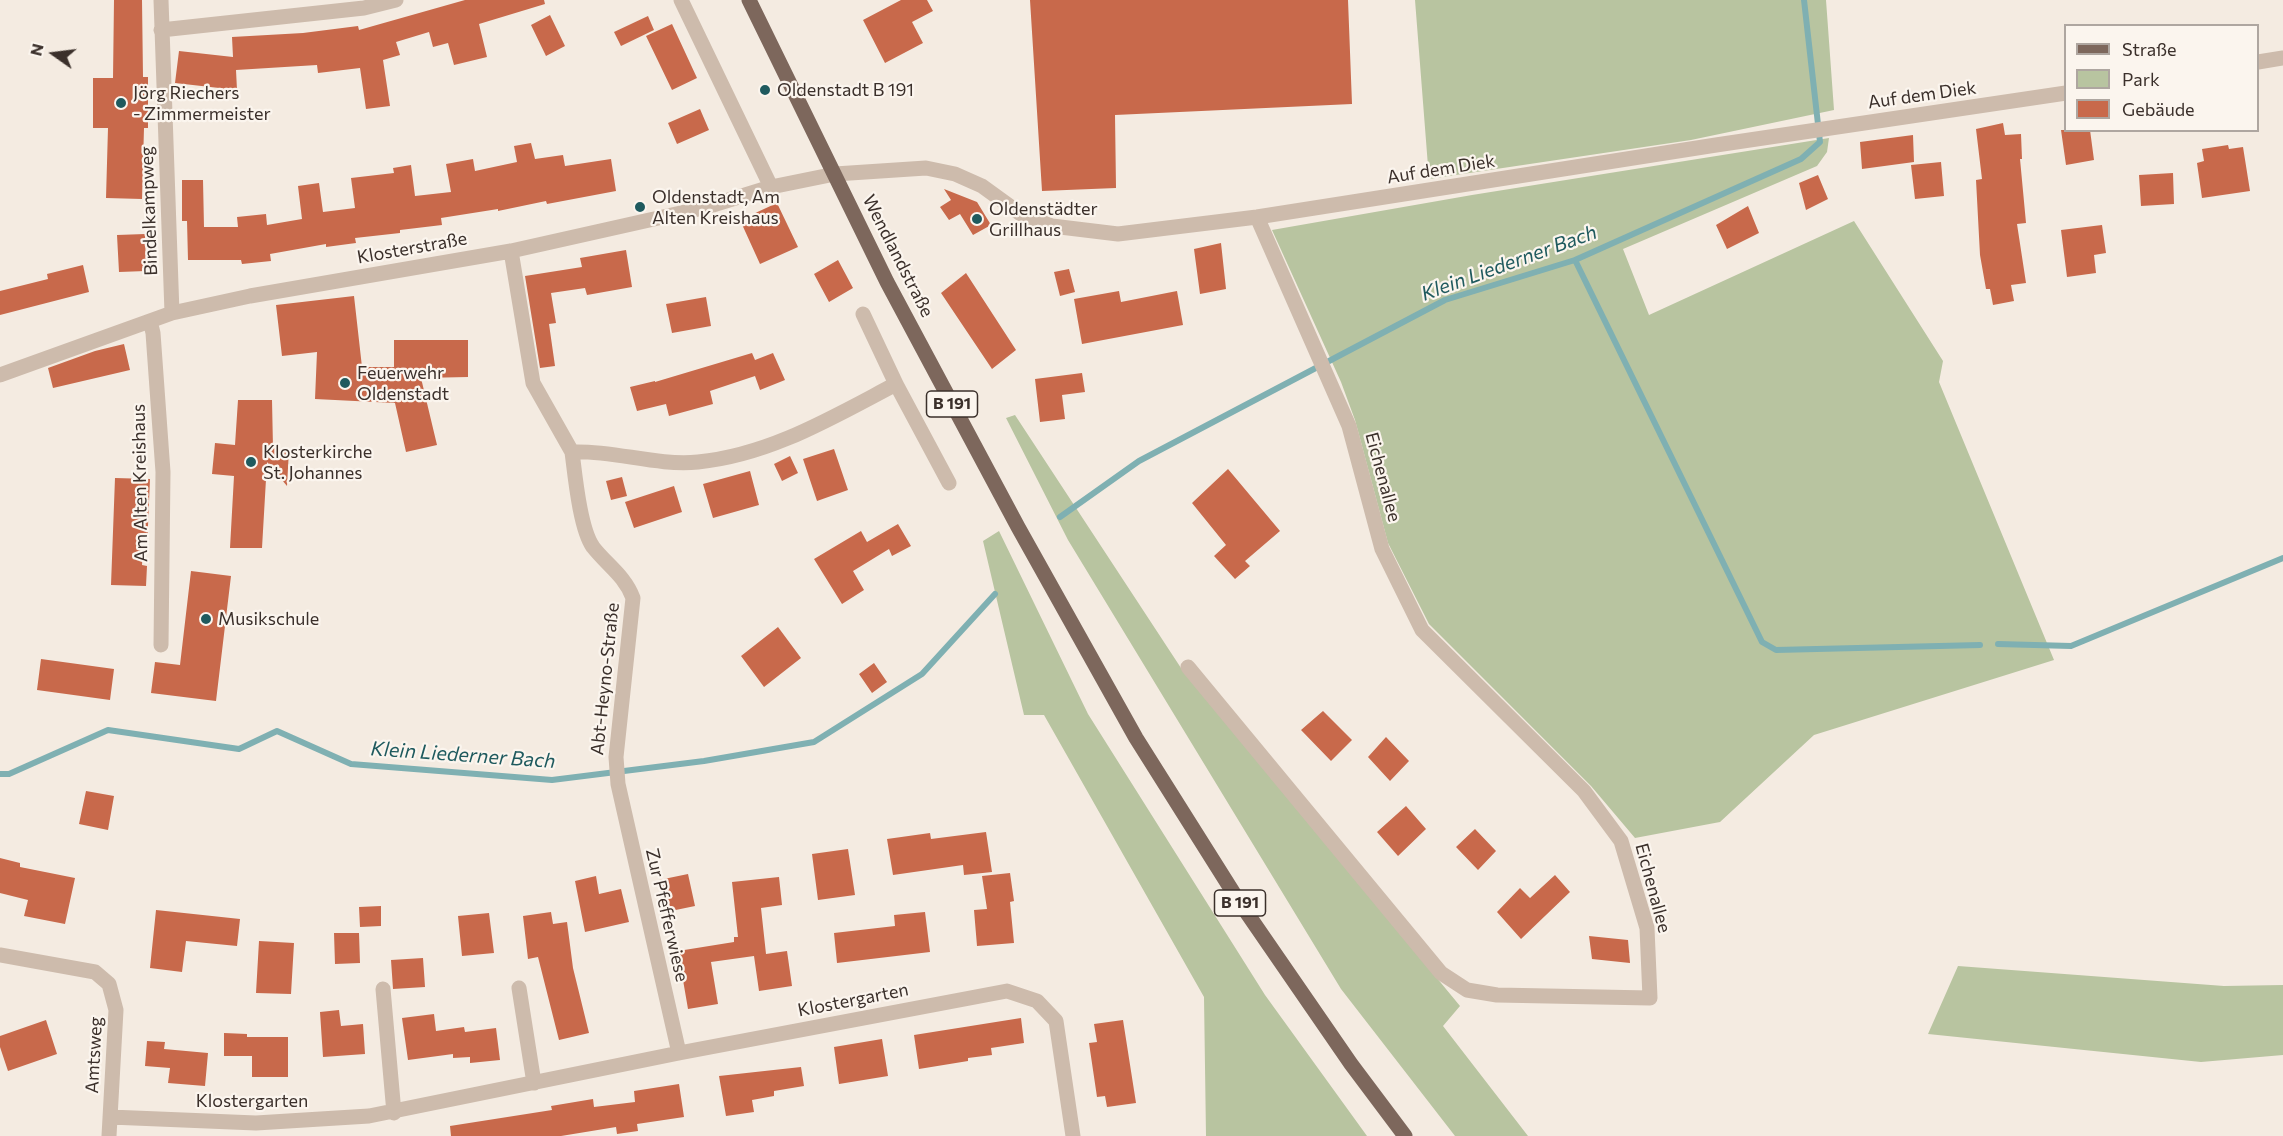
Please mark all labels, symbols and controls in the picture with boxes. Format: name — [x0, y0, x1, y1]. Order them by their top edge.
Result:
north arrow — [24, 24, 84, 84]
legend — [2064, 24, 2259, 132]
text: Straße — [2122, 38, 2177, 60]
text: N — [25, 41, 47, 58]
text: Park — [2122, 68, 2160, 90]
street label: Auf dem Diek — [1867, 77, 1977, 113]
place label: Oldenstadt B 191 — [777, 79, 914, 101]
place label: Jörg Riechers - Zimmermeister — [133, 82, 271, 124]
marker: Oldenstadt B 191 — [758, 83, 772, 97]
marker: Jörg Riechers - Zimmermeister — [114, 96, 128, 110]
text: Gebäude — [2122, 98, 2195, 120]
street label: Bindelkampweg — [136, 146, 162, 276]
street label: Auf dem Diek — [1385, 150, 1497, 188]
place label: Oldenstadt, Am Alten Kreishaus — [652, 186, 780, 228]
street label: Wendlandstraße — [858, 191, 938, 321]
place label: Oldenstädter Grillhaus — [989, 198, 1098, 240]
marker: Oldenstadt, Am Alten Kreishaus — [633, 200, 647, 214]
marker: Oldenstädter Grillhaus — [970, 212, 984, 226]
water label: Klein Liederner Bach — [1418, 220, 1600, 306]
street label: Klosterstraße — [355, 228, 469, 268]
place label: Feuerwehr Oldenstadt — [357, 362, 449, 404]
marker: Feuerwehr Oldenstadt — [338, 376, 352, 390]
road number: B 191 — [926, 391, 978, 417]
street label: Am Alten Kreishaus — [128, 404, 152, 562]
street label: Eichenallee — [1361, 430, 1405, 524]
place label: Klosterkirche St. Johannes — [263, 441, 372, 484]
marker: Klosterkirche St. Johannes — [244, 455, 258, 469]
street label: Abt-Heyno-Straße — [586, 602, 624, 756]
place label: Musikschule — [218, 608, 319, 630]
marker: Musikschule — [199, 612, 213, 626]
water label: Klein Liederner Bach — [370, 737, 556, 773]
street label: Eichenallee — [1631, 841, 1675, 935]
street label: Zur Pfefferwiese — [641, 846, 693, 984]
road number: B 191 — [1214, 890, 1266, 916]
street label: Klostergarten — [796, 979, 910, 1021]
street label: Amtsweg — [81, 1016, 107, 1094]
street label: Klostergarten — [196, 1090, 308, 1112]

